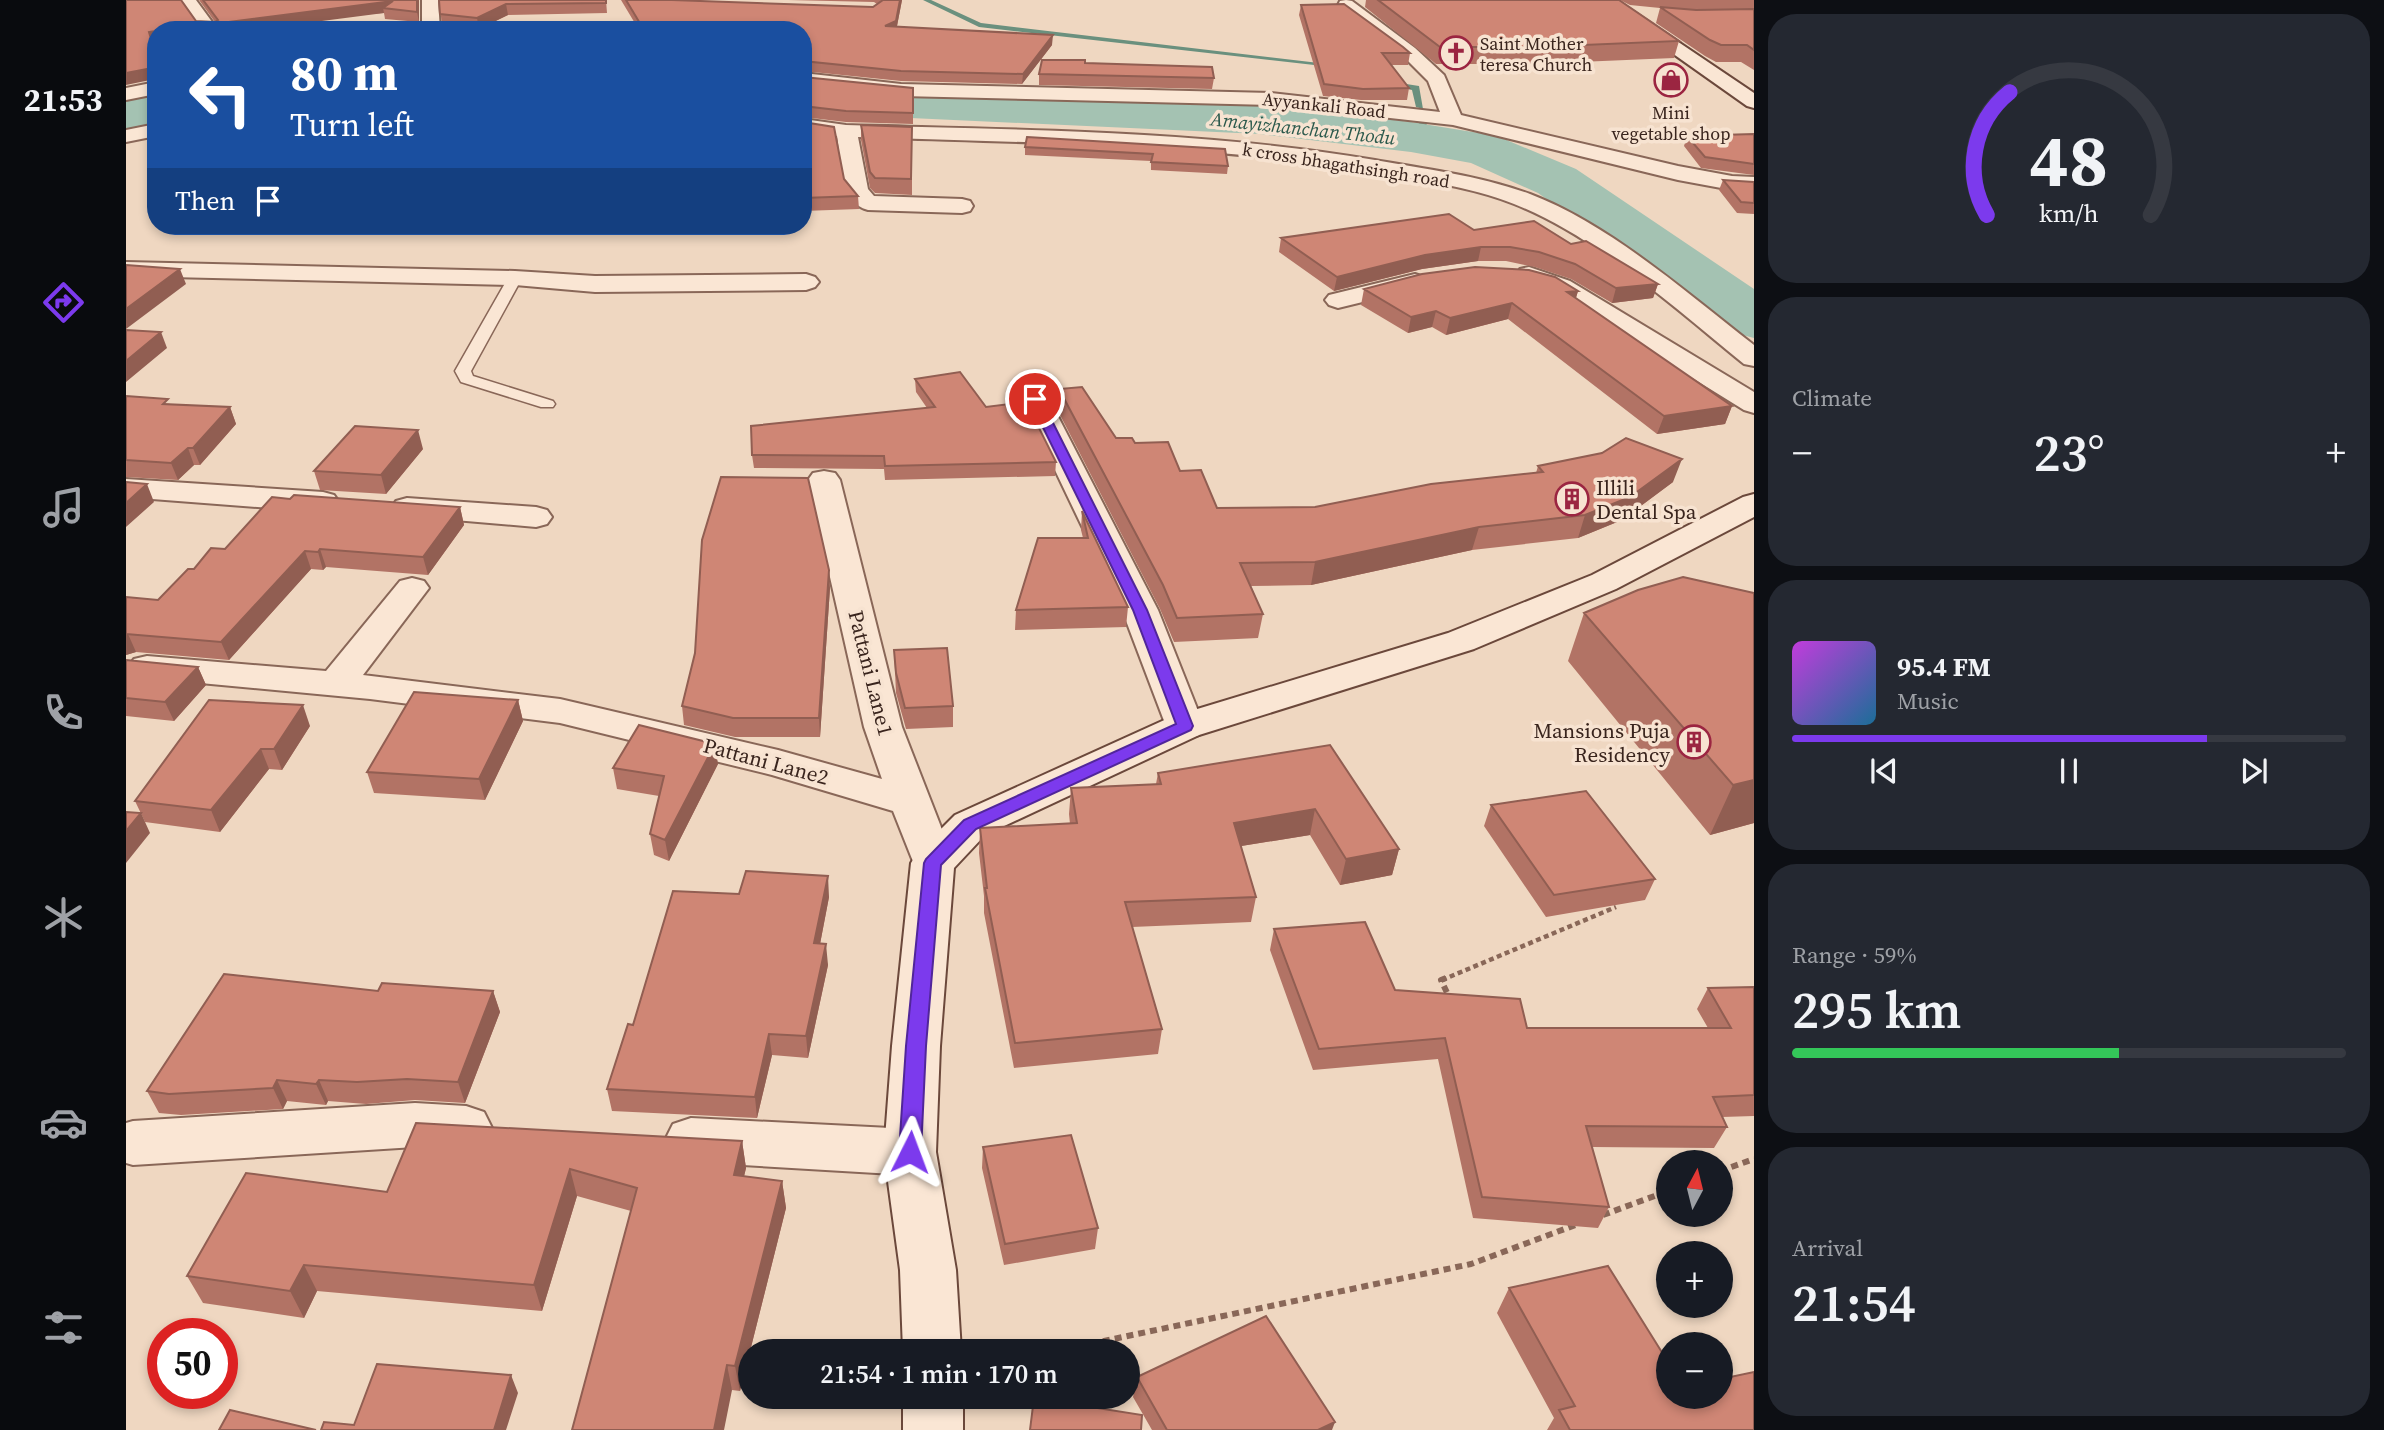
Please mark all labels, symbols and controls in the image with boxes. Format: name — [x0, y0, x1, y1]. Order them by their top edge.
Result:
place label: Saint Mother teresa Church — [1480, 31, 1592, 77]
church icon: Saint Mother teresa Church — [1437, 34, 1475, 72]
text: 80 m — [290, 39, 398, 106]
icon: left — [175, 49, 266, 140]
shop icon: Mini vegetable shop — [1652, 61, 1690, 99]
text: 21:53 — [24, 78, 102, 122]
street label: Ayyankali Road — [1261, 86, 1387, 124]
place label: Mini vegetable shop — [1612, 100, 1730, 146]
text: Turn left — [290, 103, 414, 147]
water label: Amayizhanchan Thodu — [1208, 105, 1397, 151]
text: 48 — [2030, 110, 2108, 209]
street label: k cross bhagathsingh road — [1240, 136, 1452, 194]
icon: arrive — [249, 182, 287, 220]
text: Then — [175, 183, 235, 219]
text: km/h — [2039, 195, 2099, 229]
icon: directions — [39, 278, 88, 327]
pin — [1005, 369, 1065, 429]
icon: arrive — [1016, 380, 1054, 418]
text: Climate — [1792, 382, 1872, 414]
text: 23° — [2033, 417, 2105, 488]
text: − — [1792, 427, 1812, 479]
text: + — [2326, 427, 2346, 479]
place label: Illili Dental Spa — [1596, 473, 1697, 526]
building icon: Illili Dental Spa — [1553, 480, 1591, 518]
icon: music — [39, 483, 88, 532]
street label: Pattani Lane1 — [841, 607, 901, 739]
text: 95.4 FM — [1897, 649, 1991, 685]
text: Music — [1897, 685, 1959, 717]
icon: phone — [39, 688, 88, 737]
place label: Mansions Puja Residency — [1534, 716, 1670, 769]
building icon: Mansions Puja Residency — [1675, 723, 1713, 761]
street label: Pattani Lane2 — [700, 730, 832, 792]
icon: previous — [1865, 752, 1903, 790]
icon: pause — [2050, 752, 2088, 790]
icon: next — [2235, 752, 2273, 790]
icon: climate — [39, 893, 88, 942]
text: Range · 59% — [1792, 939, 1917, 971]
text: 295 km — [1792, 974, 1961, 1045]
icon: car — [39, 1098, 88, 1147]
position arrow — [873, 1115, 947, 1189]
north arrow — [1656, 1150, 1732, 1227]
map controls — [1656, 1150, 1733, 1409]
text: Arrival — [1792, 1232, 1863, 1264]
button: + — [1656, 1241, 1733, 1318]
text: 21:54 — [1792, 1267, 1916, 1338]
icon: filters — [39, 1303, 88, 1352]
speed limit sign: 50 — [147, 1318, 238, 1409]
button: − — [1656, 1332, 1733, 1409]
text: 21:54 · 1 min · 170 m — [820, 1356, 1058, 1392]

